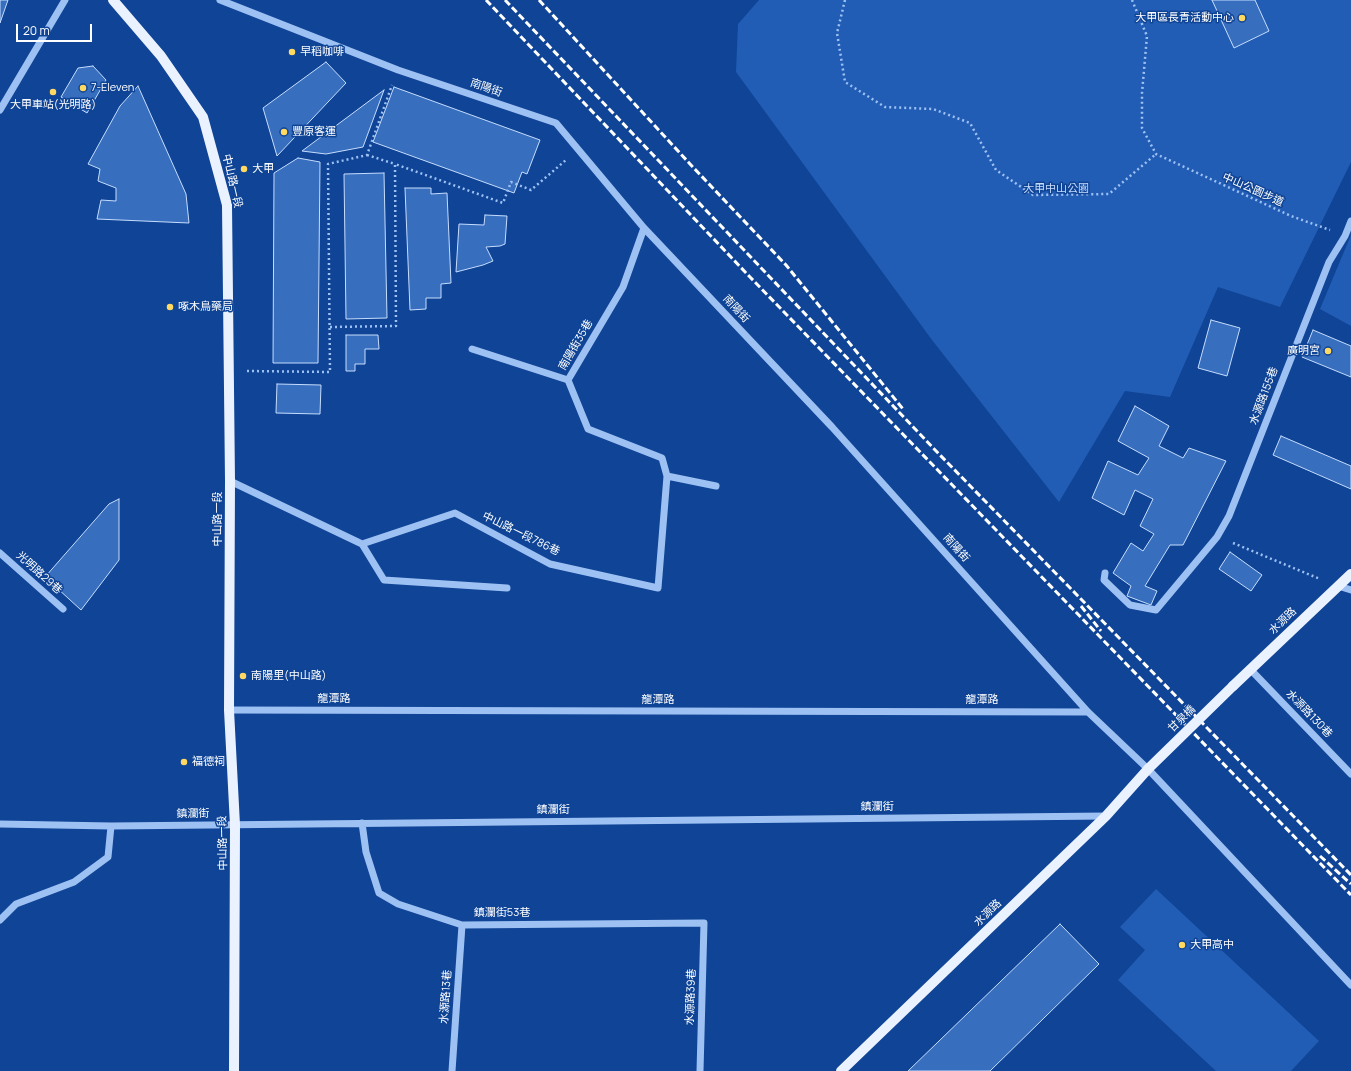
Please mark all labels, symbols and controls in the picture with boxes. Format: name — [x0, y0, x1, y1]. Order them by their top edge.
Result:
place label: 大甲區長青活動中心 — [1135, 11, 1234, 25]
marker: 大甲區長青活動中心 — [1237, 13, 1247, 23]
scale bar — [18, 16, 94, 42]
text: 20 m — [23, 22, 50, 39]
place label: 早稻咖啡 — [300, 45, 344, 59]
marker: 早稻咖啡 — [287, 47, 297, 57]
street label: 南陽街 — [468, 76, 504, 100]
place label: 7-Eleven — [91, 81, 134, 95]
marker: 7-Eleven — [78, 83, 88, 93]
marker: 大甲車站(光明路) — [48, 87, 58, 97]
place label: 大甲車站(光明路) — [10, 98, 96, 112]
place label: 豐原客運 — [292, 125, 336, 139]
marker: 豐原客運 — [279, 127, 289, 137]
street label: 中山路一段 — [219, 153, 245, 209]
place label: 大甲 — [252, 162, 274, 176]
marker: 大甲 — [239, 164, 249, 174]
street label: 中山公園步道 — [1220, 171, 1286, 209]
park label: 大甲中山公園 — [1023, 182, 1089, 196]
street label: 南陽街 — [720, 292, 752, 326]
place label: 啄木鳥藥局 — [178, 300, 233, 314]
marker: 啄木鳥藥局 — [165, 302, 175, 312]
street label: 南陽街35巷 — [556, 317, 596, 373]
place label: 廣明宮 — [1287, 344, 1320, 358]
marker: 廣明宮 — [1323, 346, 1333, 356]
street label: 水源路155巷 — [1247, 365, 1281, 427]
street label: 中山路一段 — [211, 492, 225, 546]
street label: 中山路一段786巷 — [480, 509, 562, 559]
street label: 南陽街 — [940, 531, 972, 565]
street label: 光明路29巷 — [13, 549, 65, 597]
street label: 水源路 — [1267, 605, 1299, 637]
place label: 南陽里(中山路) — [251, 669, 326, 683]
marker: 南陽里(中山路) — [238, 671, 248, 681]
street label: 水源路130巷 — [1283, 687, 1335, 741]
street label: 龍潭路 — [318, 692, 350, 706]
street label: 龍潭路 — [642, 693, 674, 707]
street label: 龍潭路 — [966, 693, 998, 707]
street label: 甘泉橋 — [1166, 703, 1198, 735]
place label: 福德祠 — [192, 755, 225, 769]
marker: 福德祠 — [179, 757, 189, 767]
street label: 鎮瀾街 — [861, 800, 893, 814]
street label: 鎮瀾街 — [537, 803, 569, 817]
street label: 鎮瀾街 — [176, 807, 210, 821]
street label: 中山路一段 — [216, 815, 230, 871]
street label: 水源路 — [972, 897, 1004, 929]
street label: 鎮瀾街53巷 — [474, 906, 530, 920]
place label: 大甲高中 — [1190, 938, 1234, 952]
marker: 大甲高中 — [1177, 940, 1187, 950]
street label: 水源路39巷 — [683, 968, 699, 1026]
street label: 水源路13巷 — [438, 969, 454, 1025]

